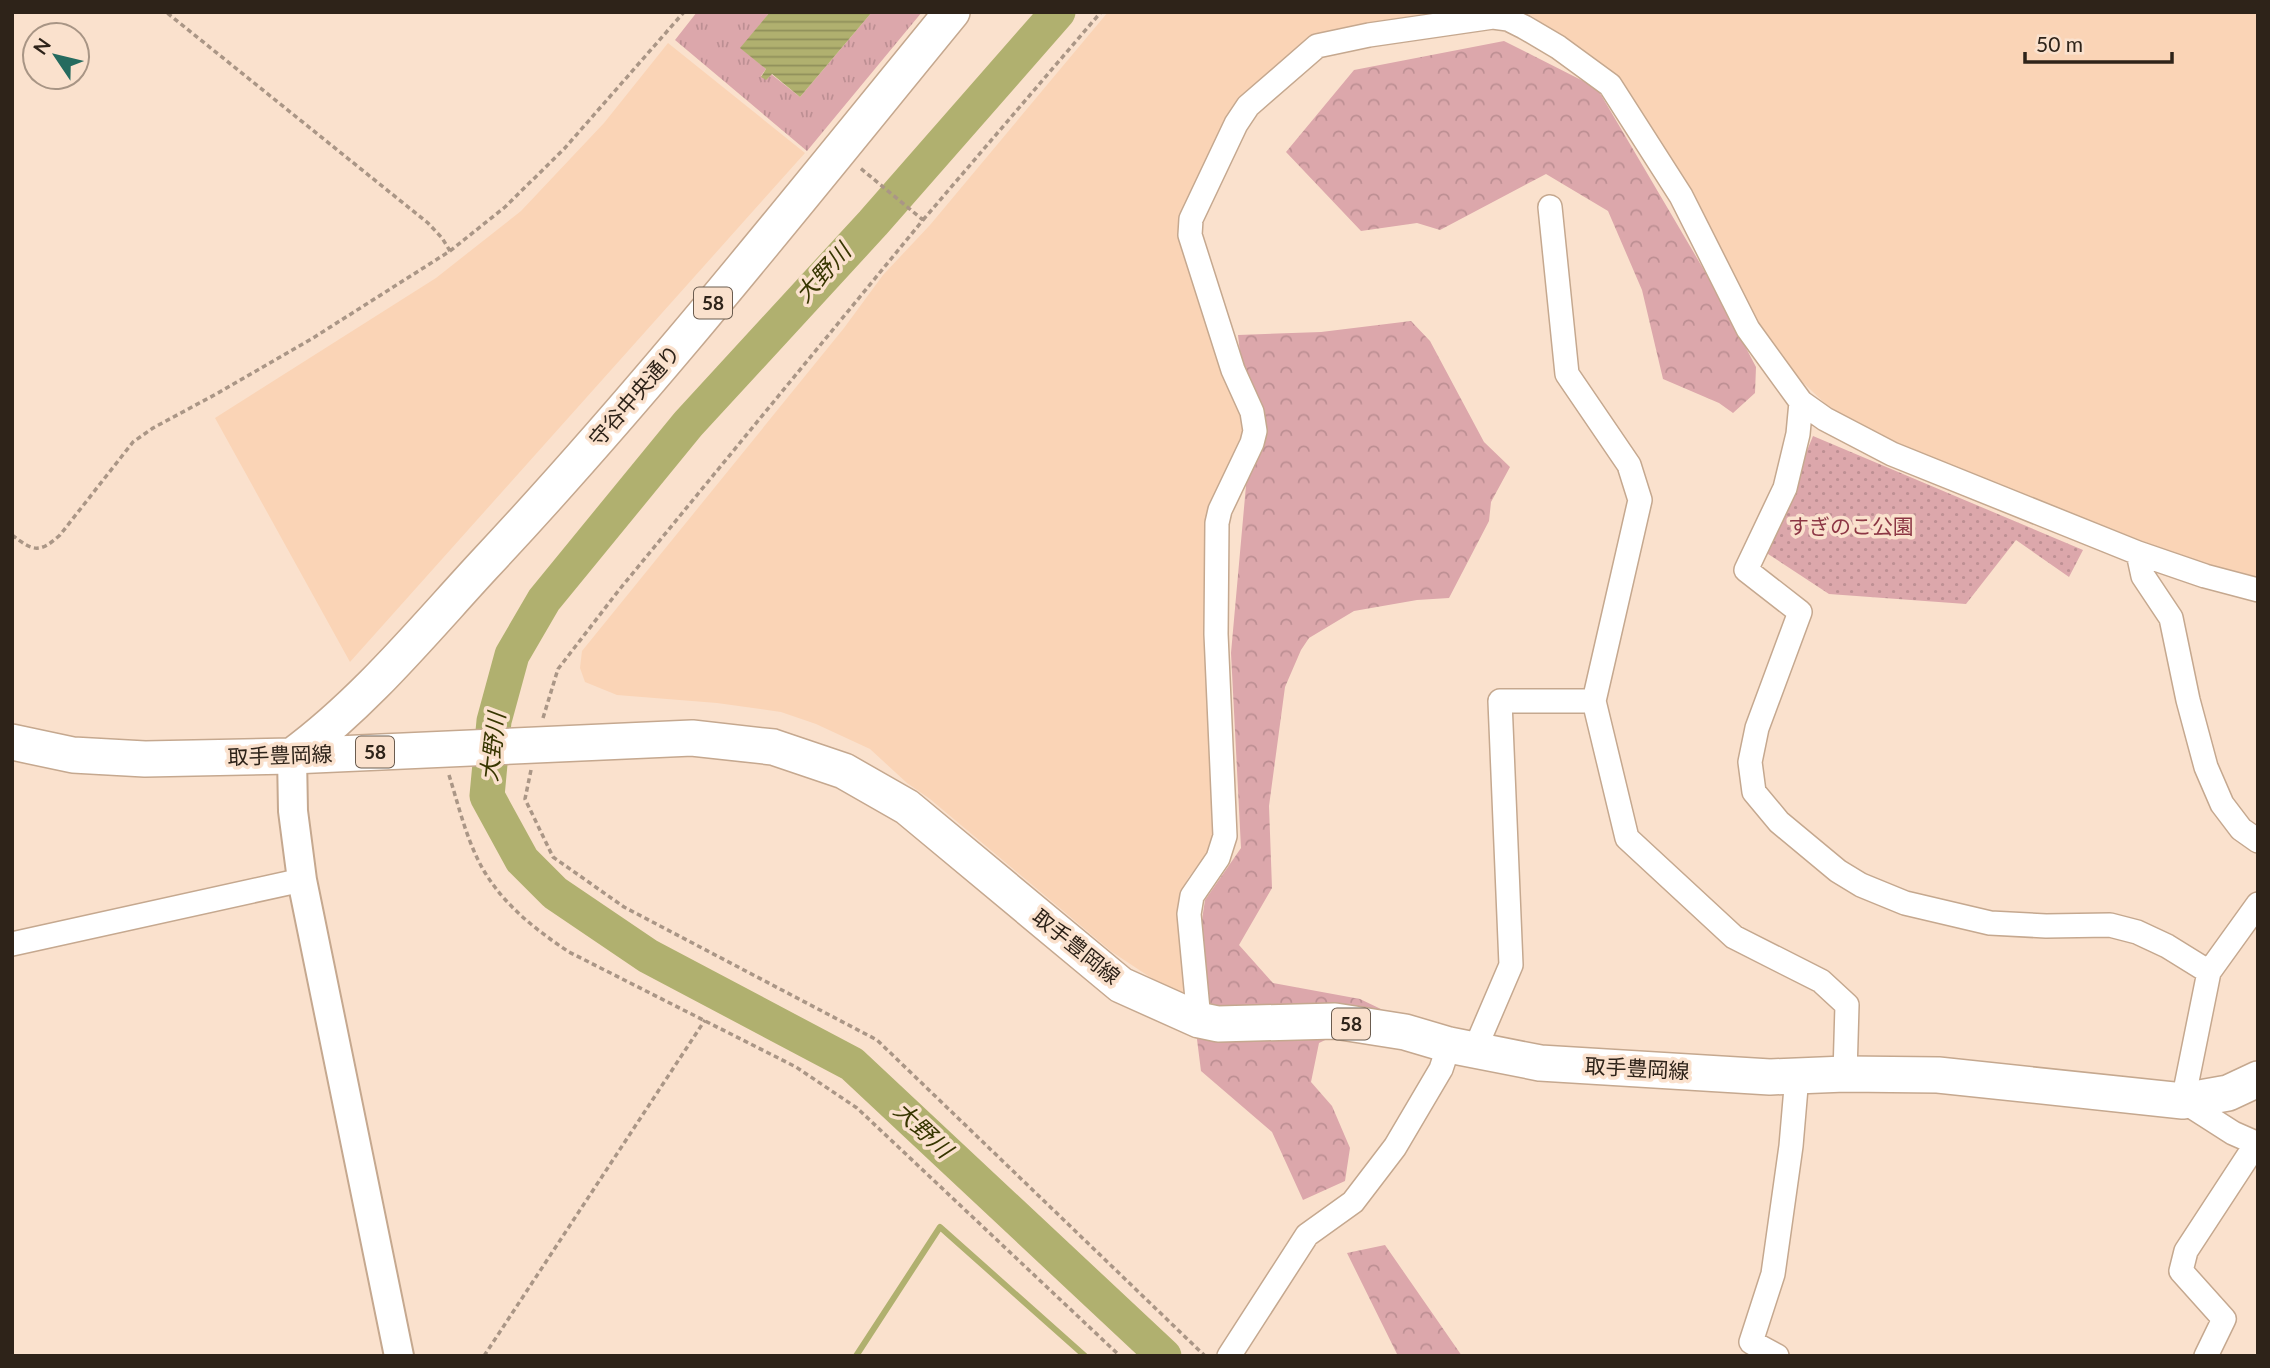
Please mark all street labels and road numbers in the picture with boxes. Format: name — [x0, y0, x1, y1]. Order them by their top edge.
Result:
road number: 58 — [694, 288, 732, 318]
street label: 守谷中央通り — [583, 339, 685, 451]
road number: 58 — [356, 736, 394, 768]
street label: 取手豊岡線 — [227, 740, 333, 769]
street label: 取手豊岡線 — [1028, 903, 1126, 989]
road number: 58 — [1332, 1008, 1370, 1040]
street label: 取手豊岡線 — [1584, 1052, 1690, 1083]

